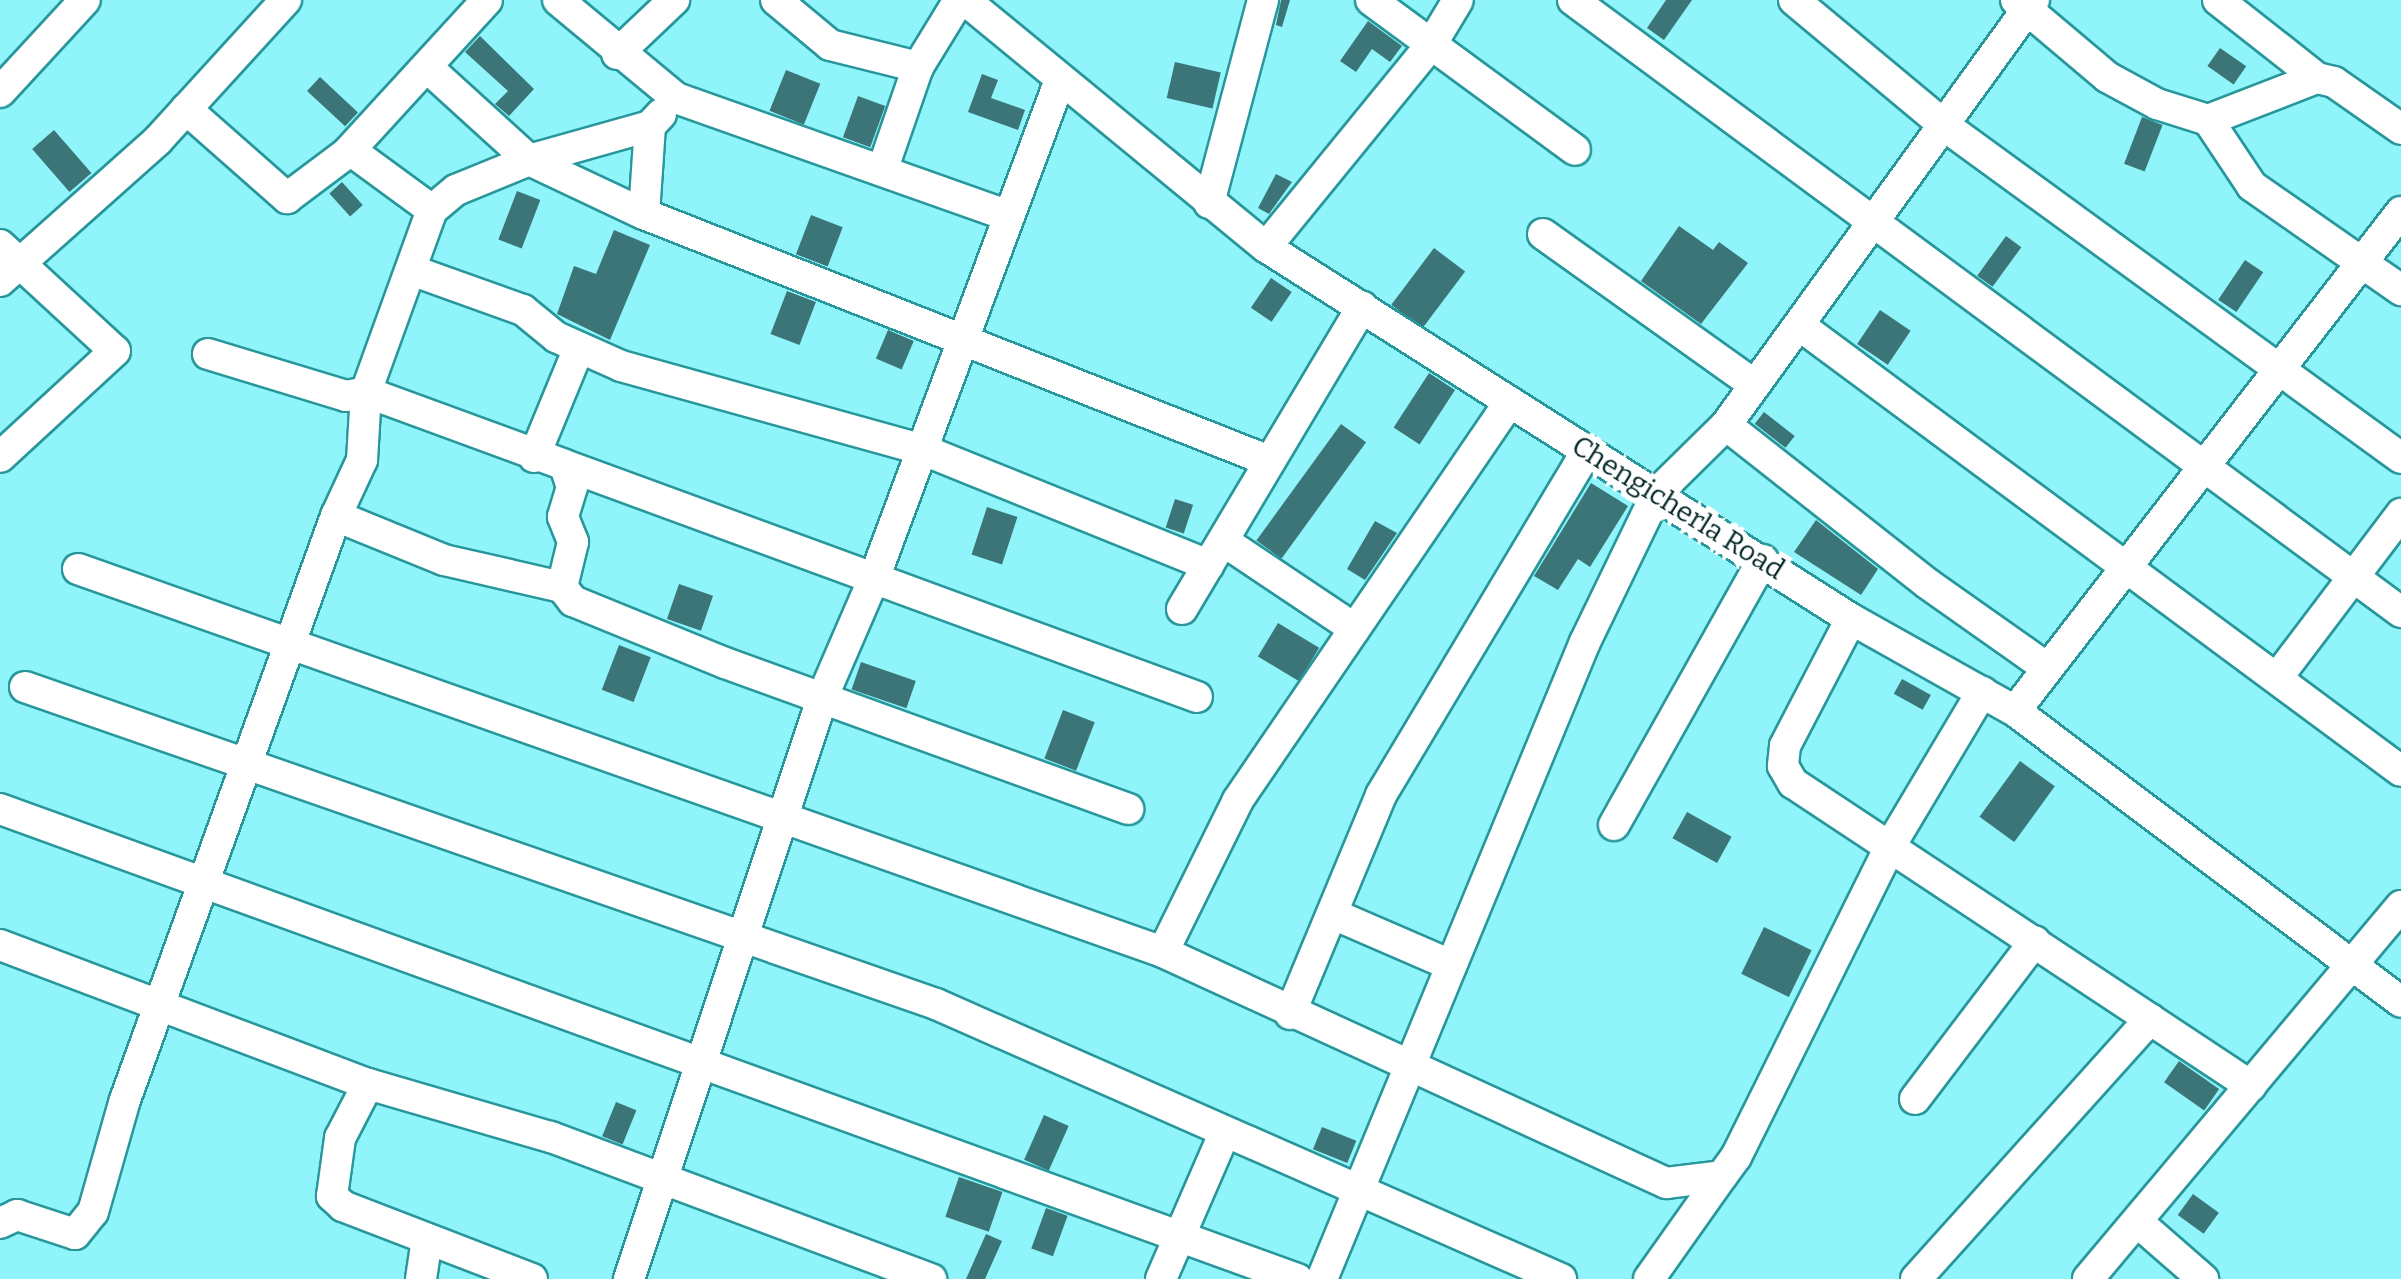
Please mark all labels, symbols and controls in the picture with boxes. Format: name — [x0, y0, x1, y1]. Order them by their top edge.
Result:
street label: Chengicherla Road — [1566, 429, 1790, 587]

